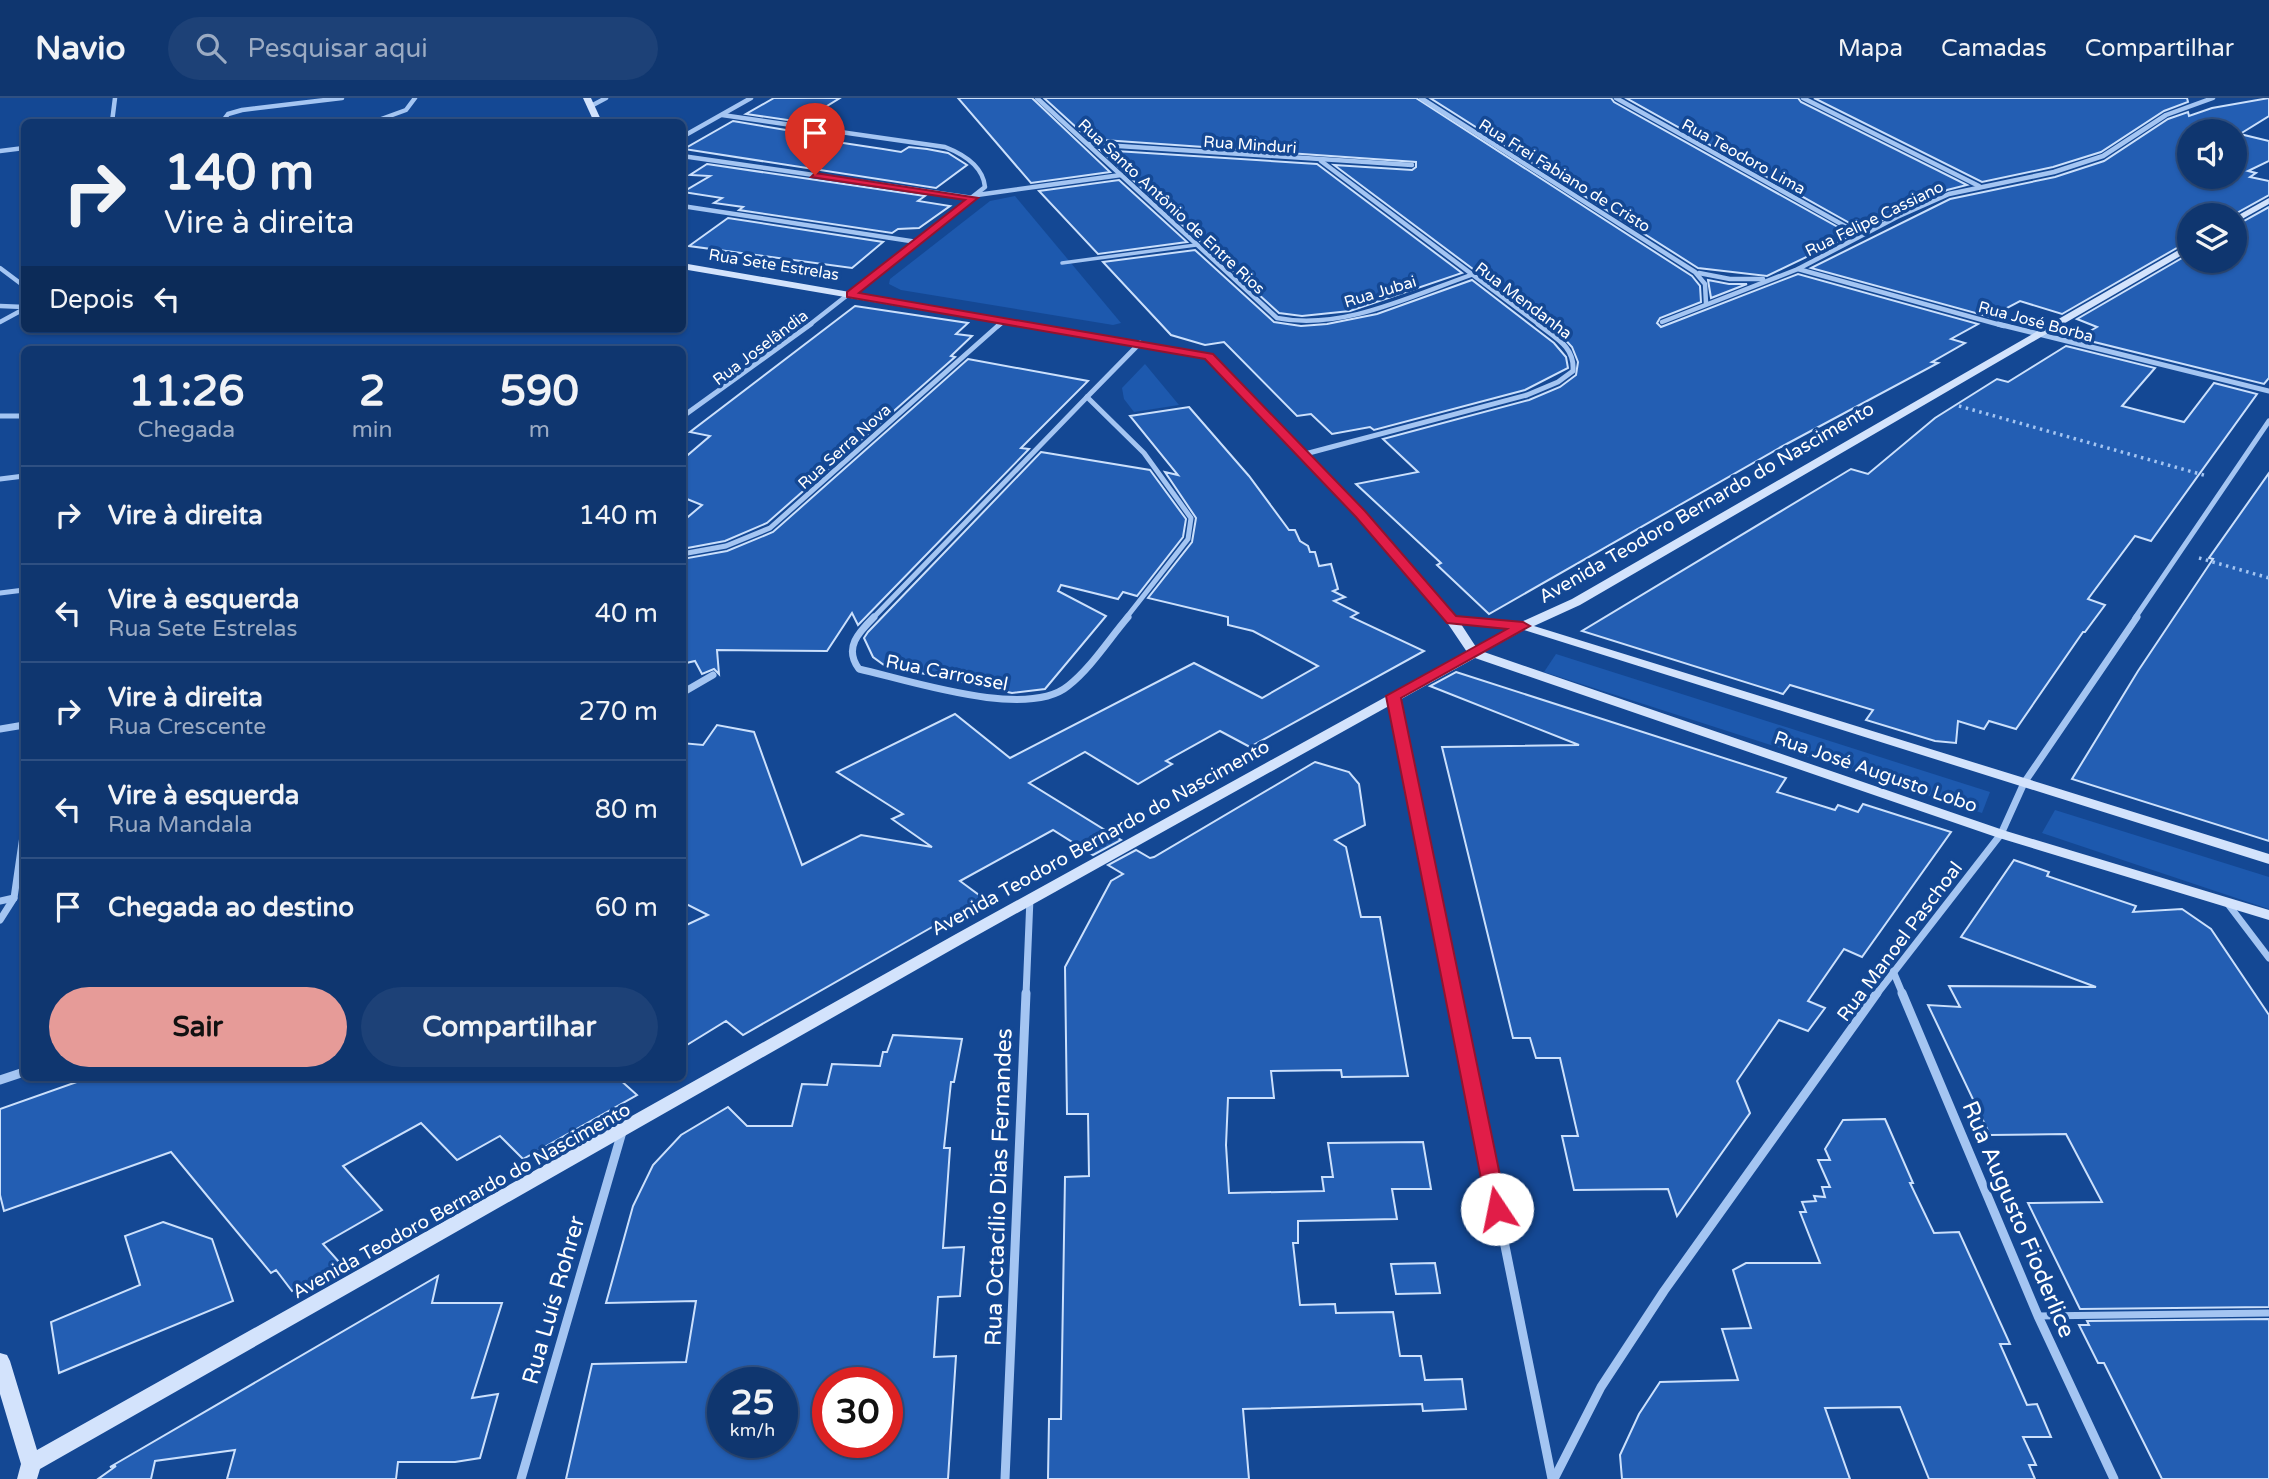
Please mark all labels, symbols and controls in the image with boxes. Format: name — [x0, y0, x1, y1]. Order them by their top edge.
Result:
search box — [168, 17, 658, 80]
text: Navio — [35, 29, 126, 68]
icon: search — [192, 29, 230, 67]
text: Pesquisar aqui — [248, 33, 428, 64]
text: Mapa — [1838, 34, 1903, 63]
text: Camadas — [1941, 34, 2047, 63]
text: Compartilhar — [2085, 34, 2234, 63]
pin — [785, 103, 845, 175]
icon: arrive — [796, 114, 834, 152]
street label: Rua Santo Antônio de Entre Rios — [1074, 115, 1269, 299]
street label: Rua Frei Fabiano de Cristo — [1475, 115, 1654, 237]
street label: Rua Teodoro Lima — [1678, 115, 1809, 199]
map controls — [2177, 119, 2247, 273]
button: sound — [2177, 119, 2247, 189]
street label: Rua Minduri — [1203, 132, 1297, 158]
text: 140 m — [164, 144, 314, 203]
icon: right — [49, 147, 140, 238]
street label: Rua Felipe Cassiano — [1802, 177, 1947, 261]
button: layers — [2177, 203, 2247, 273]
text: Vire à direita — [164, 204, 355, 242]
street label: Rua Sete Estrelas — [707, 245, 841, 285]
street label: Rua Mendanha — [1471, 258, 1576, 344]
street label: Rua Jubai — [1342, 271, 1419, 312]
icon: left — [148, 280, 186, 318]
text: Depois — [49, 284, 134, 315]
street label: Rua José Borba — [1976, 297, 2095, 347]
street label: Rua Joselândia — [709, 306, 812, 390]
text: 11:26 — [128, 366, 245, 417]
text: 2 — [359, 366, 385, 417]
text: 590 — [500, 366, 579, 417]
street label: Avenida Teodoro Bernardo do Nascimento — [1535, 398, 1878, 608]
street label: Rua Serra Nova — [794, 400, 895, 494]
text: Chegada — [137, 416, 235, 444]
text: min — [352, 416, 393, 444]
text: m — [529, 416, 550, 444]
icon: right — [49, 496, 87, 534]
text: Vire à direita — [108, 500, 263, 531]
text: 140 m — [578, 500, 658, 531]
text: Vire à esquerda — [108, 584, 299, 615]
icon: left — [49, 594, 87, 632]
text: 40 m — [595, 598, 658, 629]
text: Rua Sete Estrelas — [108, 615, 298, 643]
street label: Rua Carrossel — [884, 650, 1010, 696]
text: Vire à direita — [108, 682, 263, 713]
icon: right — [49, 692, 87, 730]
text: 270 m — [578, 696, 658, 727]
text: Rua Crescente — [108, 713, 266, 741]
street label: Rua José Augusto Lobo — [1771, 727, 1980, 817]
street label: Avenida Teodoro Bernardo do Nascimento — [928, 735, 1273, 940]
text: Vire à esquerda — [108, 780, 299, 811]
icon: left — [49, 790, 87, 828]
text: 80 m — [595, 794, 658, 825]
text: Rua Mandala — [108, 811, 253, 839]
street label: Rua Manoel Paschoal — [1833, 858, 1967, 1026]
icon: arrive — [49, 888, 87, 926]
text: Chegada ao destino — [108, 892, 354, 923]
text: 60 m — [595, 892, 658, 923]
button: Sair — [49, 987, 347, 1067]
button: Compartilhar — [361, 987, 658, 1067]
street label: Rua Octacílio Dias Fernandes — [979, 1028, 1019, 1346]
street label: Rua Augusto Fioderlice — [1955, 1097, 2081, 1342]
street label: Avenida Teodoro Bernardo do Nascimento — [289, 1098, 634, 1303]
position arrow — [1460, 1172, 1534, 1246]
street label: Rua Luís Rohrer — [517, 1213, 591, 1388]
speed limit sign: 30 — [812, 1367, 903, 1458]
text: 25 — [731, 1382, 774, 1424]
text: km/h — [730, 1419, 775, 1441]

